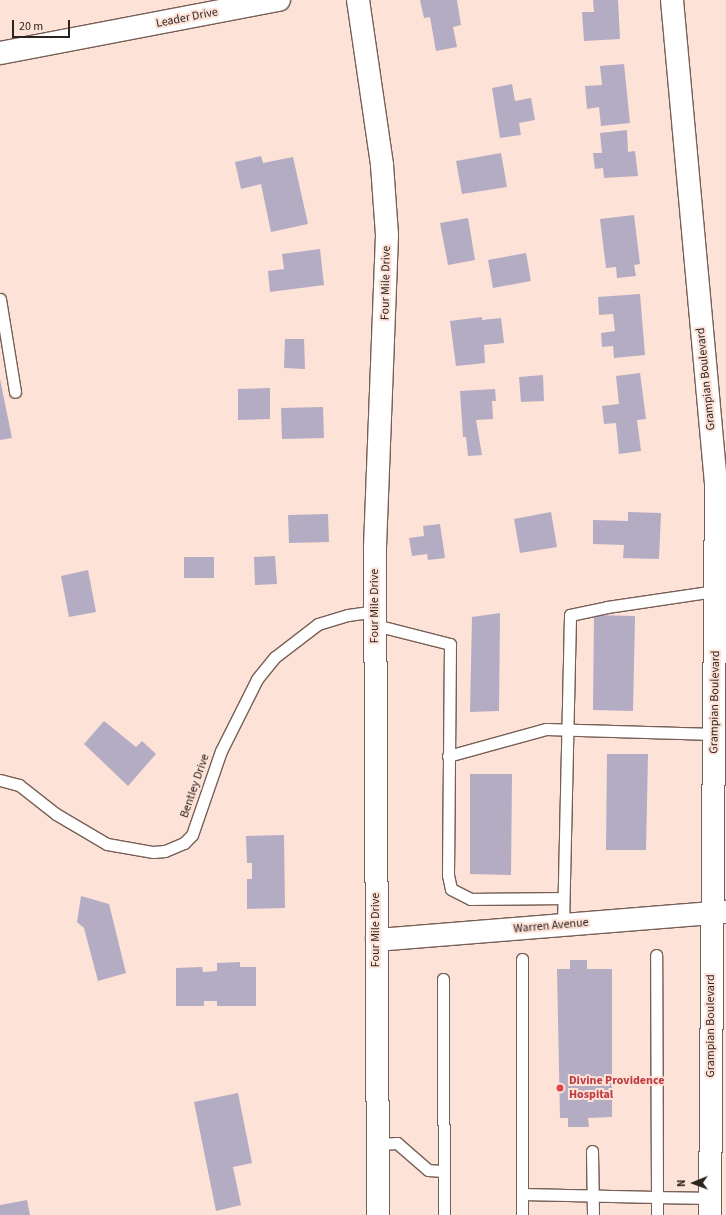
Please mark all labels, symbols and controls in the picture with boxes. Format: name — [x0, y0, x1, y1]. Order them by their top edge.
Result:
street label: Leader Drive — [155, 5, 219, 31]
scale bar — [14, 12, 72, 38]
text: 20 m — [19, 18, 43, 35]
street label: Four Mile Drive — [378, 246, 394, 320]
street label: Grampian Boulevard — [693, 327, 719, 431]
street label: Four Mile Drive — [368, 569, 382, 643]
street label: Grampian Boulevard — [707, 650, 723, 754]
street label: Bentley Drive — [177, 752, 213, 820]
street label: Four Mile Drive — [369, 893, 383, 967]
street label: Warren Avenue — [513, 916, 589, 936]
street label: Grampian Boulevard — [704, 974, 718, 1078]
place label: Divine Providence Hospital — [569, 1074, 664, 1102]
marker: Divine Providence Hospital — [554, 1082, 566, 1094]
north arrow — [674, 1163, 714, 1203]
text: N — [674, 1179, 689, 1187]

